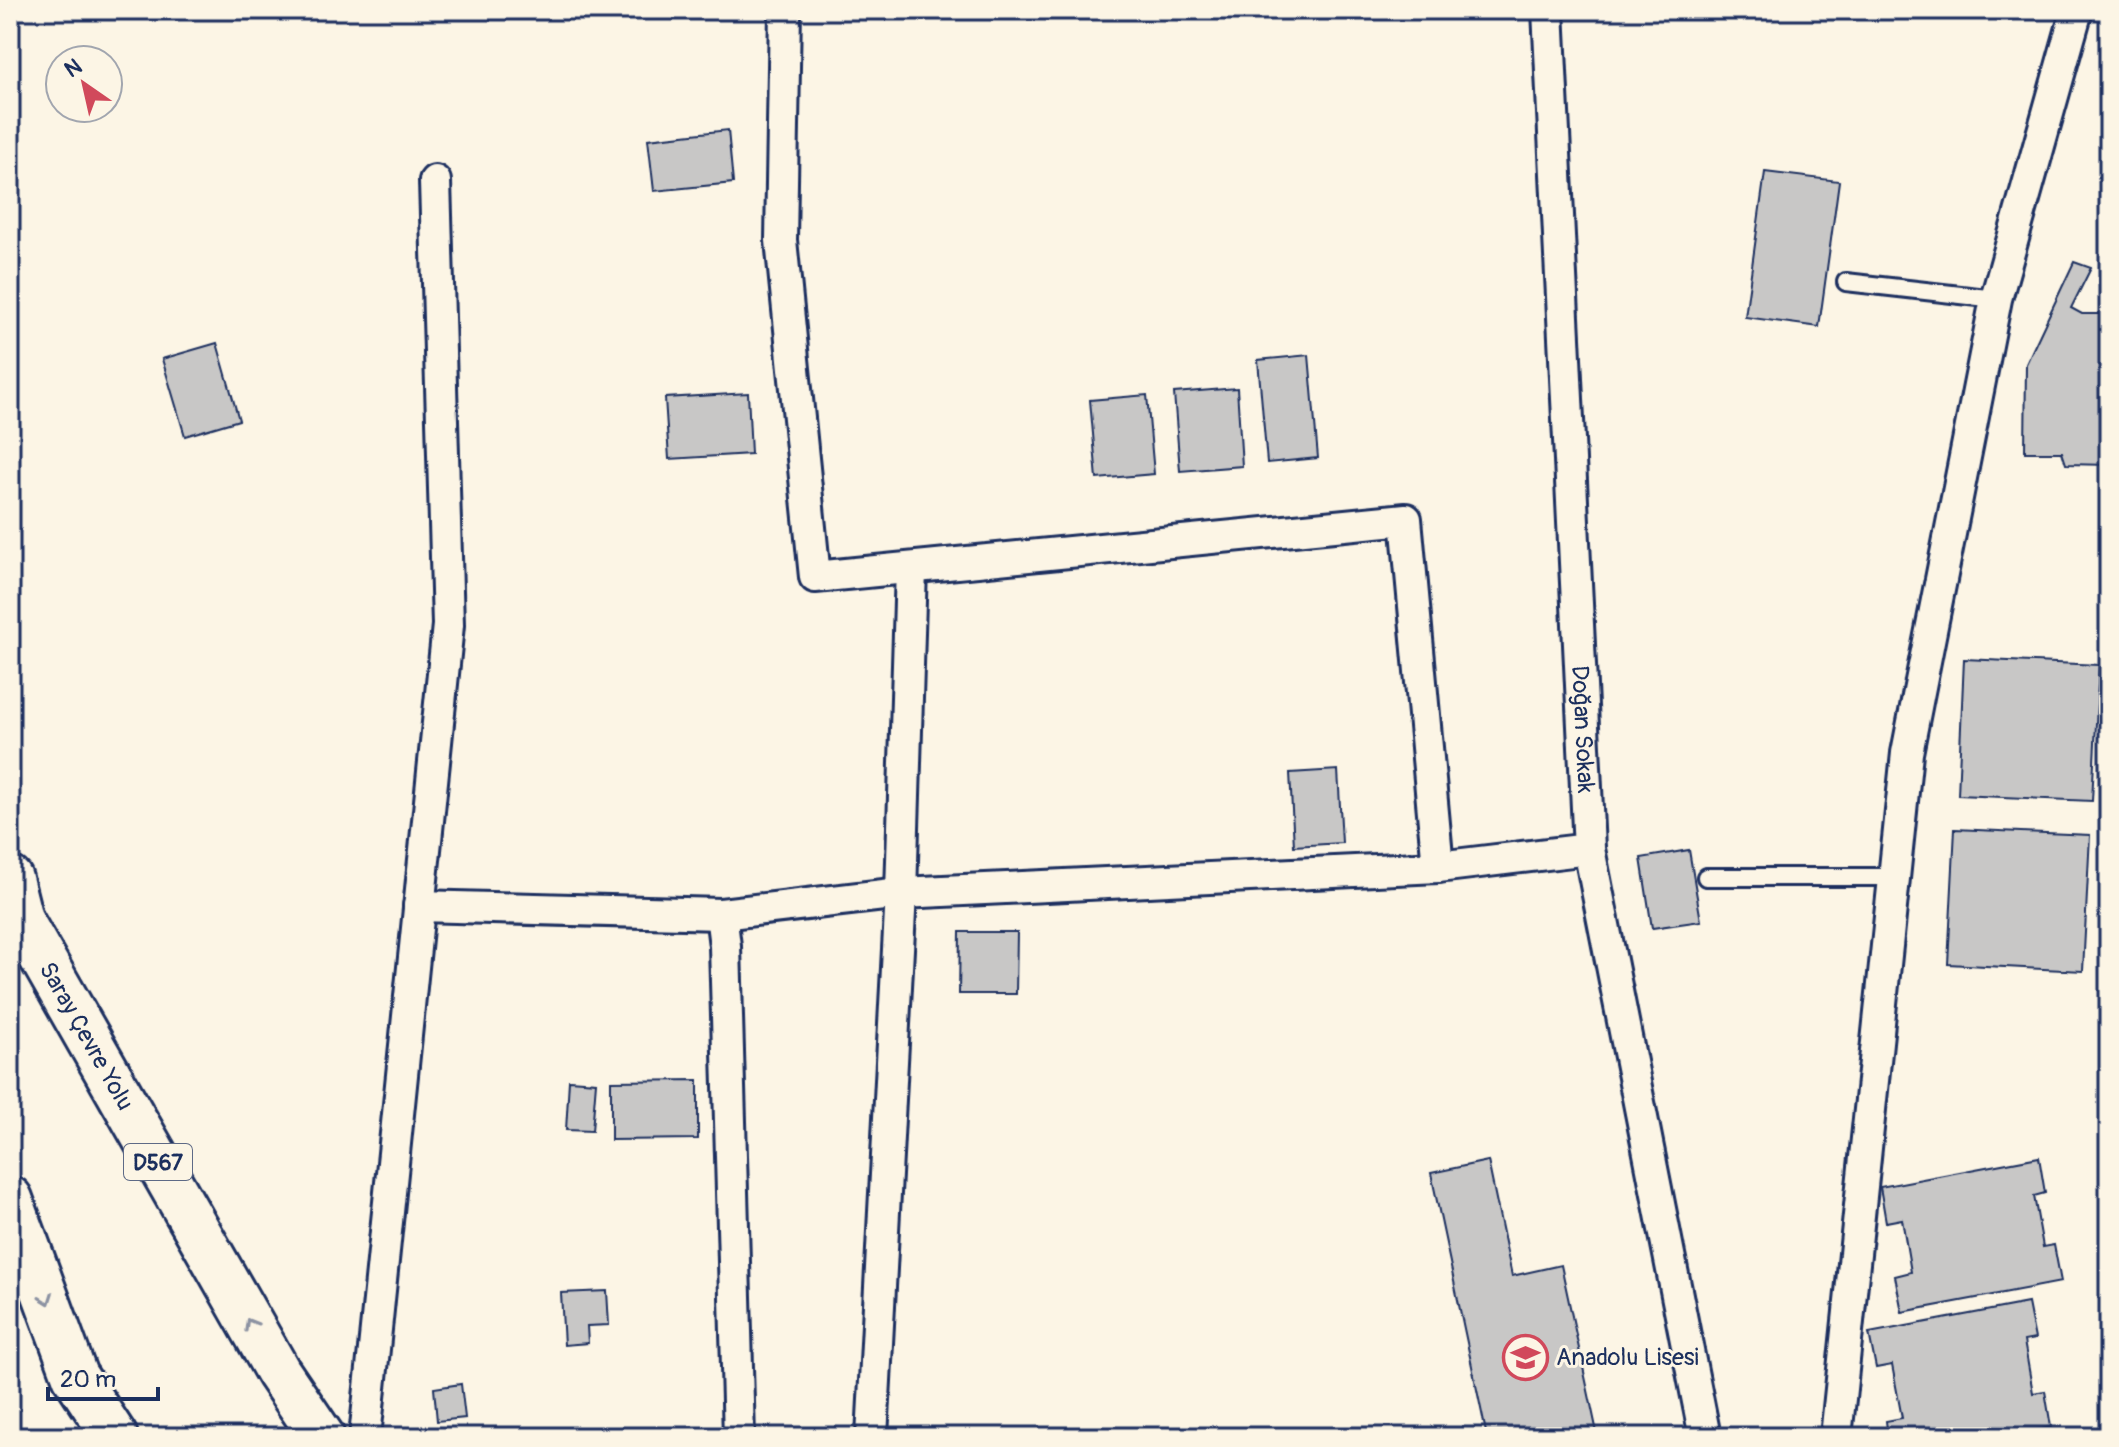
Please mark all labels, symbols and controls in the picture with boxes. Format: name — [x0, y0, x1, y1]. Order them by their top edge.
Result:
north arrow — [44, 44, 124, 124]
text: N — [59, 52, 87, 84]
street label: Doğan Sokak — [1565, 665, 1600, 794]
street label: Saray Çevre Yolu — [33, 957, 140, 1116]
road number: D567 — [124, 1144, 192, 1180]
one-way arrow — [37, 1291, 54, 1305]
one-way arrow — [244, 1318, 260, 1333]
school or university icon: Anadolu Lisesi — [1501, 1333, 1549, 1381]
place label: Anadolu Lisesi — [1556, 1343, 1699, 1372]
scale bar — [48, 1351, 158, 1401]
text: 20 m — [60, 1365, 116, 1394]

